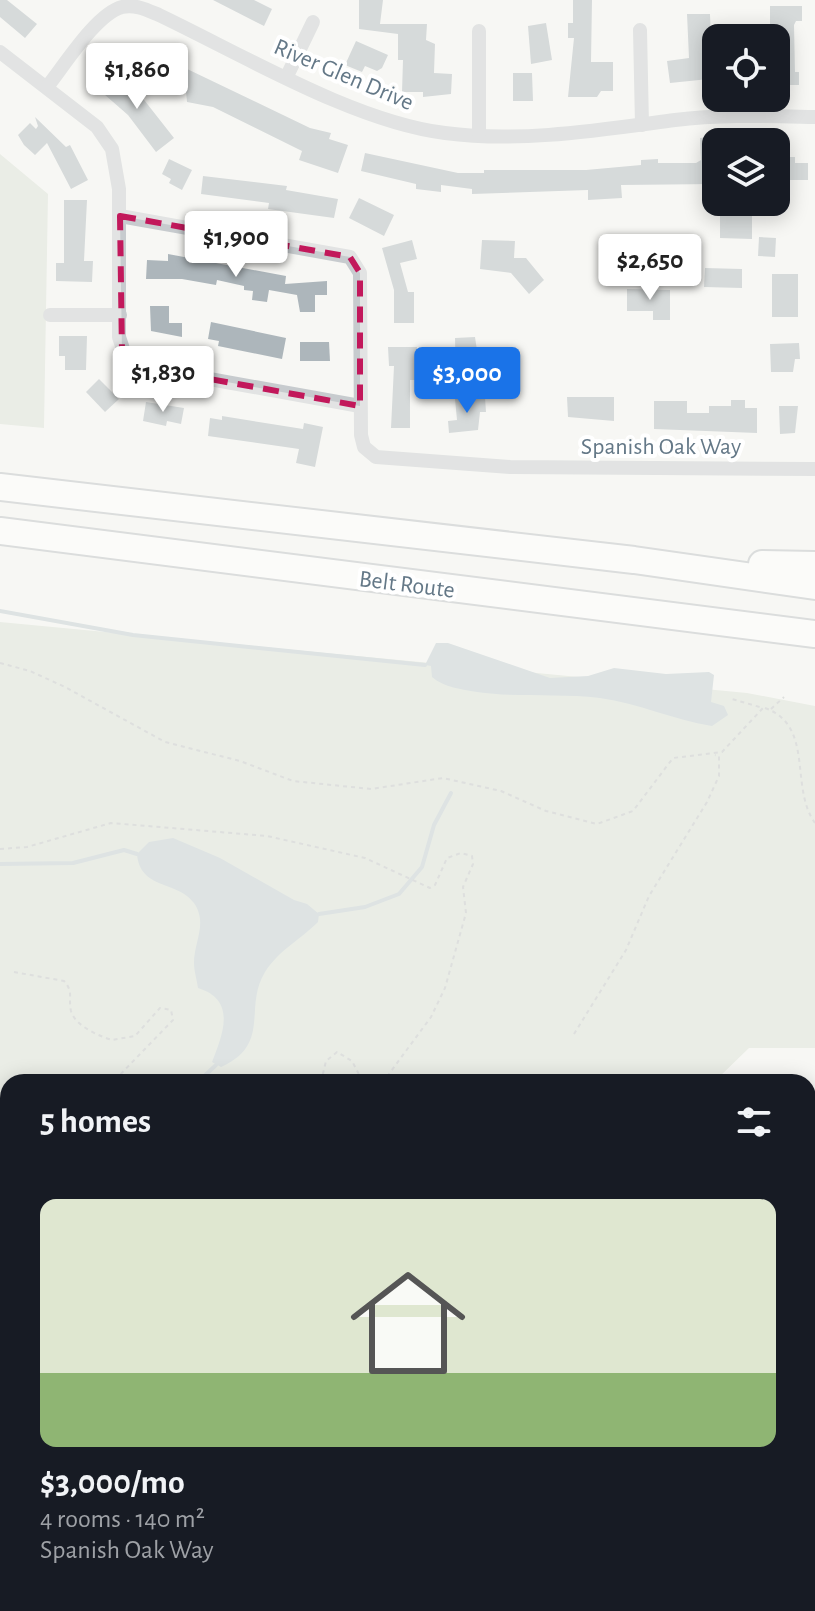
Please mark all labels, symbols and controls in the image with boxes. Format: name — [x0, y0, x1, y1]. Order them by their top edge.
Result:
map controls — [702, 24, 790, 216]
button: locate — [702, 24, 790, 112]
street label: River Glen Drive — [270, 35, 417, 115]
pin: $1,860 — [72, 43, 202, 111]
text: $1,860 — [104, 56, 170, 82]
button: layers — [702, 128, 790, 216]
pin: $1,900 — [171, 211, 301, 279]
text: $1,900 — [203, 224, 269, 250]
pin: $2,650 — [585, 234, 715, 302]
text: $2,650 — [616, 247, 684, 273]
pin: $1,830 — [98, 346, 228, 414]
pin: $3,000 — [402, 347, 532, 415]
text: $1,830 — [131, 359, 195, 385]
text: $3,000 — [432, 360, 502, 386]
street label: Spanish Oak Way — [581, 435, 741, 459]
street label: Belt Route — [358, 567, 456, 603]
icon: filters — [732, 1100, 776, 1144]
text: 5 homes — [40, 1105, 151, 1139]
icon: home — [336, 1251, 480, 1395]
text: $3,000/mo — [40, 1466, 185, 1500]
text: 4 rooms · 140 m² — [40, 1506, 205, 1532]
text: Spanish Oak Way — [40, 1537, 214, 1563]

